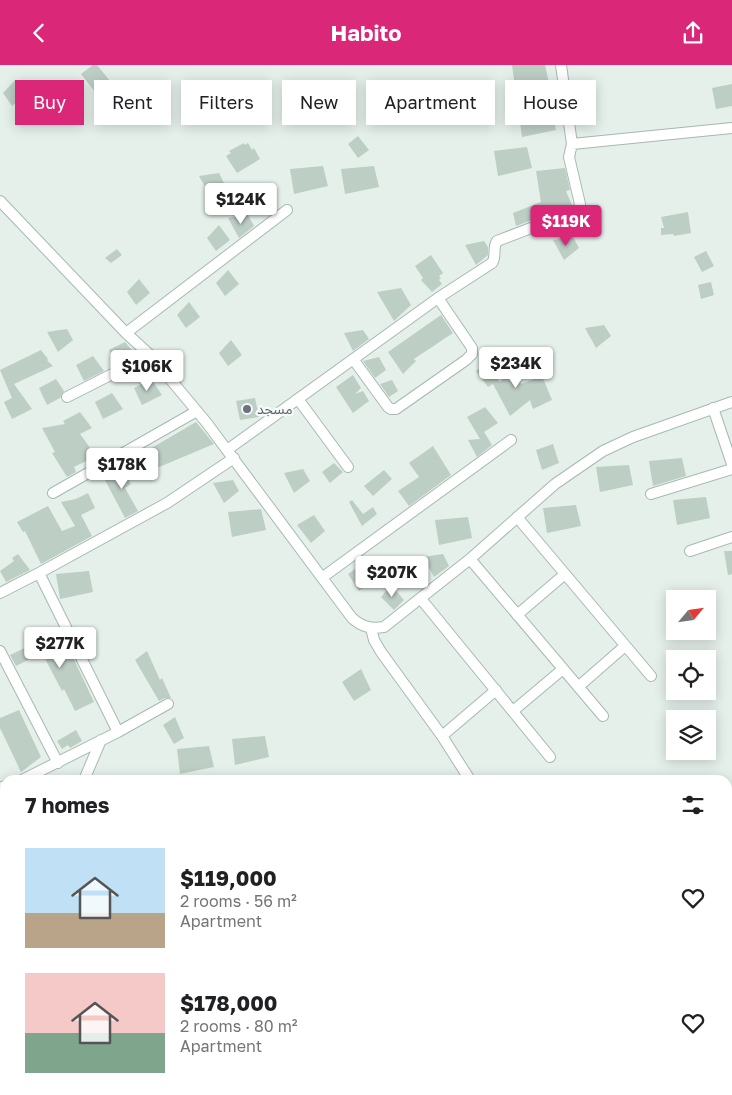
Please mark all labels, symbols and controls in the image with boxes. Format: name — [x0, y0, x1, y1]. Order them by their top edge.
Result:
icon: back — [25, 19, 53, 47]
text: Habito — [330, 19, 402, 46]
icon: share — [679, 19, 707, 47]
chip: Buy — [15, 80, 84, 125]
chip: Rent — [94, 80, 171, 125]
chip: Filters — [181, 80, 272, 125]
chip: New — [282, 80, 356, 125]
chip: Apartment — [366, 80, 495, 125]
chip: House — [505, 80, 596, 125]
pin: $124K — [206, 183, 276, 225]
text: $124K — [216, 189, 266, 209]
pin: $119K — [531, 205, 601, 247]
text: $119K — [542, 211, 590, 231]
pin: $234K — [481, 347, 551, 389]
pin: $106K — [112, 349, 182, 392]
text: $234K — [490, 353, 542, 373]
text: $106K — [121, 356, 173, 376]
place label: مسجد — [257, 400, 293, 417]
marker: مسجد — [241, 403, 253, 415]
pin: $178K — [87, 447, 157, 490]
text: $178K — [97, 454, 147, 474]
pin: $207K — [357, 555, 427, 598]
text: $207K — [366, 562, 418, 582]
north arrow — [666, 590, 716, 640]
map controls — [666, 590, 716, 760]
pin: $277K — [25, 627, 95, 669]
text: $277K — [35, 633, 85, 653]
button: locate — [666, 650, 716, 700]
button: layers — [666, 710, 716, 760]
icon: filters — [679, 791, 707, 819]
text: 7 homes — [25, 792, 110, 818]
text: $119,000 — [180, 865, 277, 891]
icon: home — [65, 868, 125, 928]
icon: heart — [679, 884, 707, 912]
text: 2 rooms · 56 m² — [180, 891, 297, 911]
text: Apartment — [180, 911, 262, 931]
text: $178,000 — [180, 990, 277, 1016]
icon: home — [65, 993, 125, 1053]
icon: heart — [679, 1009, 707, 1037]
text: 2 rooms · 80 m² — [180, 1016, 298, 1036]
text: Apartment — [180, 1036, 262, 1056]

